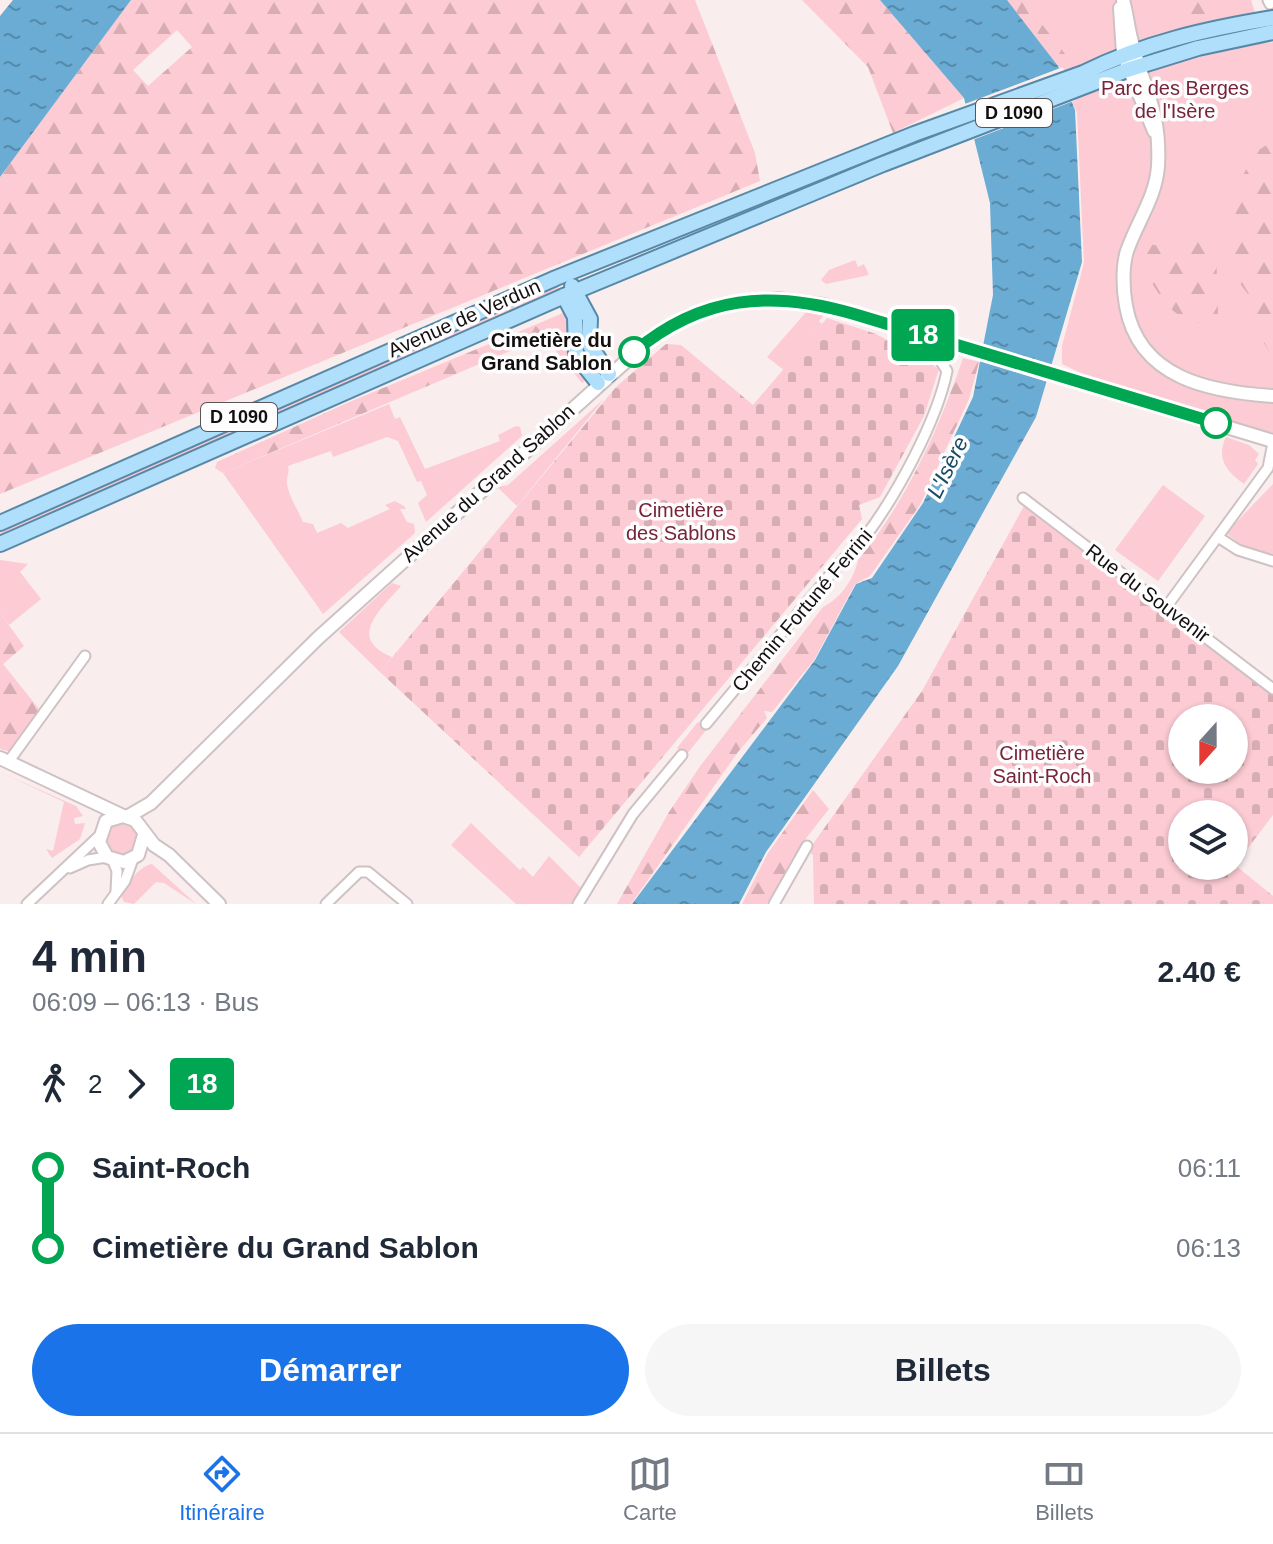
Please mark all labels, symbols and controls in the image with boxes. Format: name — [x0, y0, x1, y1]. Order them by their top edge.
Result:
park label: Parc des Berges de l'Isère — [1101, 77, 1249, 122]
road number: D 1090 — [976, 99, 1052, 127]
street label: Avenue de Verdun — [385, 275, 543, 361]
line badge: 18 — [887, 309, 959, 361]
text: 18 — [907, 319, 939, 350]
place label: Cimetière du Grand Sablon — [481, 329, 612, 374]
marker: Cimetière du Grand Sablon — [619, 337, 649, 367]
street label: Avenue du Grand Sablon — [397, 400, 579, 566]
road number: D 1090 — [201, 403, 277, 431]
unlabelled marker — [1201, 408, 1231, 438]
water label: L'Isère — [922, 432, 973, 502]
park label: Cimetière des Sablons — [626, 499, 736, 544]
street label: Chemin Fortuné Ferrini — [727, 524, 877, 696]
street label: Rue du Souvenir — [1082, 539, 1214, 647]
north arrow — [1168, 704, 1248, 784]
map controls — [1168, 704, 1248, 880]
park label: Cimetière Saint-Roch — [993, 742, 1091, 787]
button: layers — [1168, 800, 1248, 880]
text: 4 min — [32, 932, 147, 981]
text: 2.40 € — [1158, 955, 1241, 988]
text: 06:09 – 06:13 · Bus — [32, 987, 259, 1017]
icon: walk — [32, 1062, 76, 1106]
icon: forward — [114, 1062, 158, 1106]
text: 18 — [186, 1068, 218, 1099]
text: 2 — [88, 1069, 102, 1099]
text: Saint-Roch — [92, 1151, 250, 1184]
text: 06:11 — [1178, 1153, 1241, 1183]
text: Cimetière du Grand Sablon — [92, 1231, 479, 1264]
text: 06:13 — [1176, 1233, 1241, 1263]
button: Démarrer — [32, 1324, 629, 1416]
button: Billets — [645, 1324, 1241, 1416]
tab: Itinéraire — [179, 1452, 265, 1526]
tab: Carte — [623, 1452, 677, 1526]
tab: Billets — [1035, 1452, 1094, 1526]

